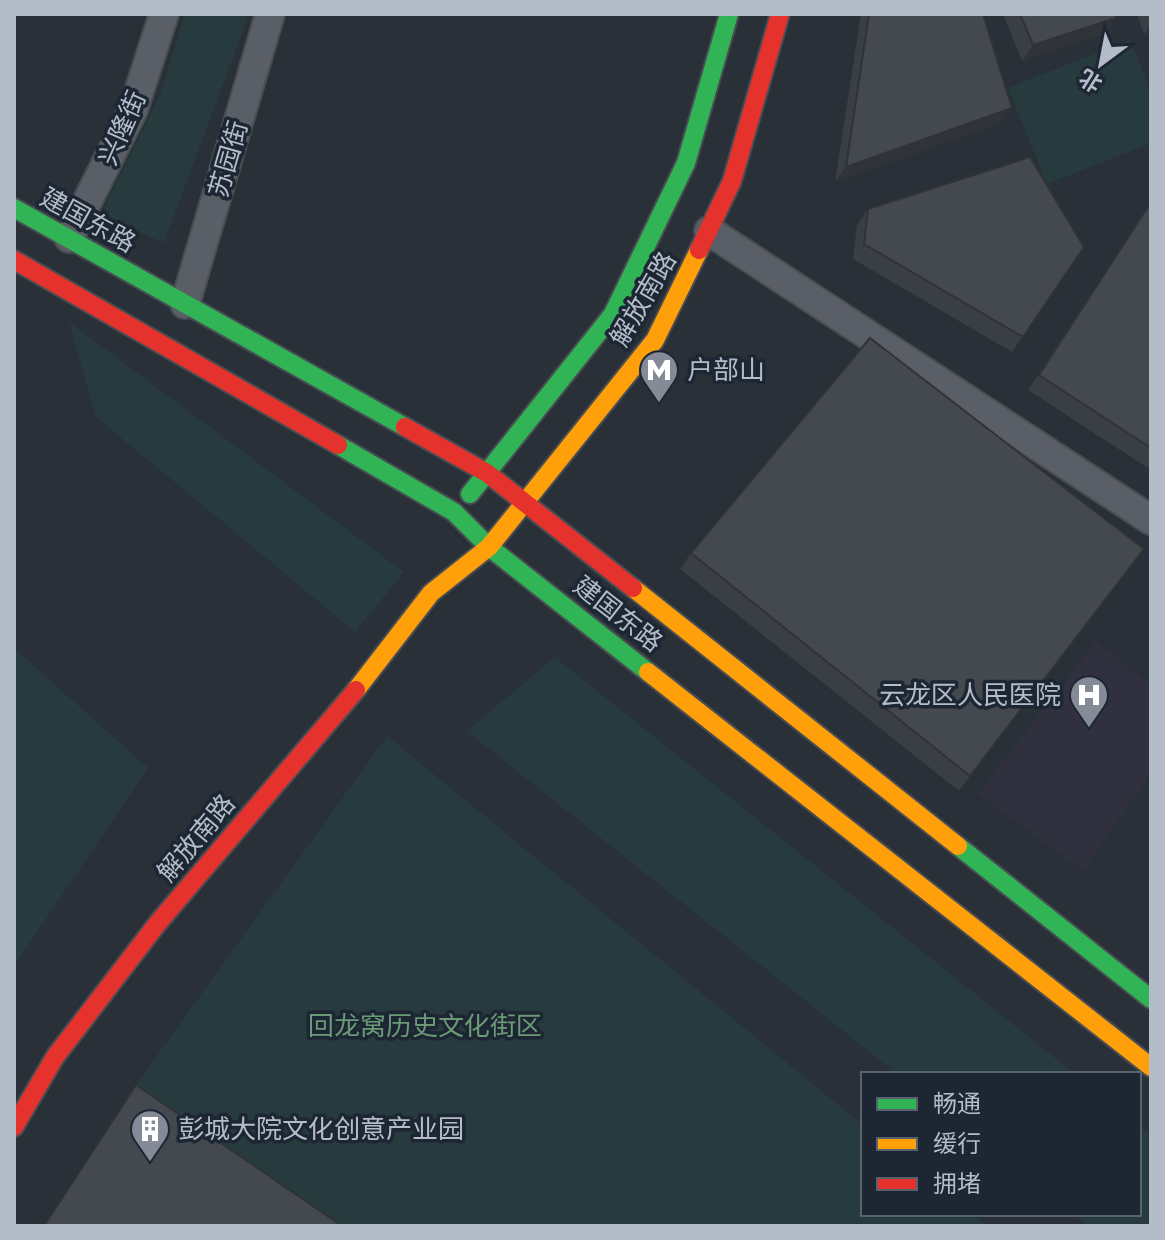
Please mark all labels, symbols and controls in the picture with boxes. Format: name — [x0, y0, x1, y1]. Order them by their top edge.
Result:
north arrow — [1061, 24, 1141, 104]
text: 北 — [1074, 63, 1107, 99]
street label: 兴隆街 — [91, 85, 152, 170]
street label: 苏园街 — [201, 117, 254, 201]
street label: 建国东路 — [35, 180, 142, 259]
street label: 解放南路 — [602, 245, 683, 352]
metro station icon: 户部山 — [638, 349, 680, 404]
place label: 户部山 — [687, 353, 765, 386]
street label: 建国东路 — [567, 569, 669, 659]
hospital icon: 云龙区人民医院 — [1068, 674, 1110, 729]
place label: 云龙区人民医院 — [879, 678, 1061, 711]
street label: 解放南路 — [150, 787, 242, 888]
park label: 回龙窝历史文化街区 — [308, 1009, 542, 1042]
legend — [861, 1072, 1141, 1216]
text: 畅通 — [933, 1088, 981, 1118]
building icon: 彭城大院文化创意产业园 — [129, 1108, 171, 1163]
place label: 彭城大院文化创意产业园 — [178, 1112, 464, 1145]
text: 缓行 — [933, 1128, 981, 1158]
text: 拥堵 — [933, 1168, 981, 1198]

